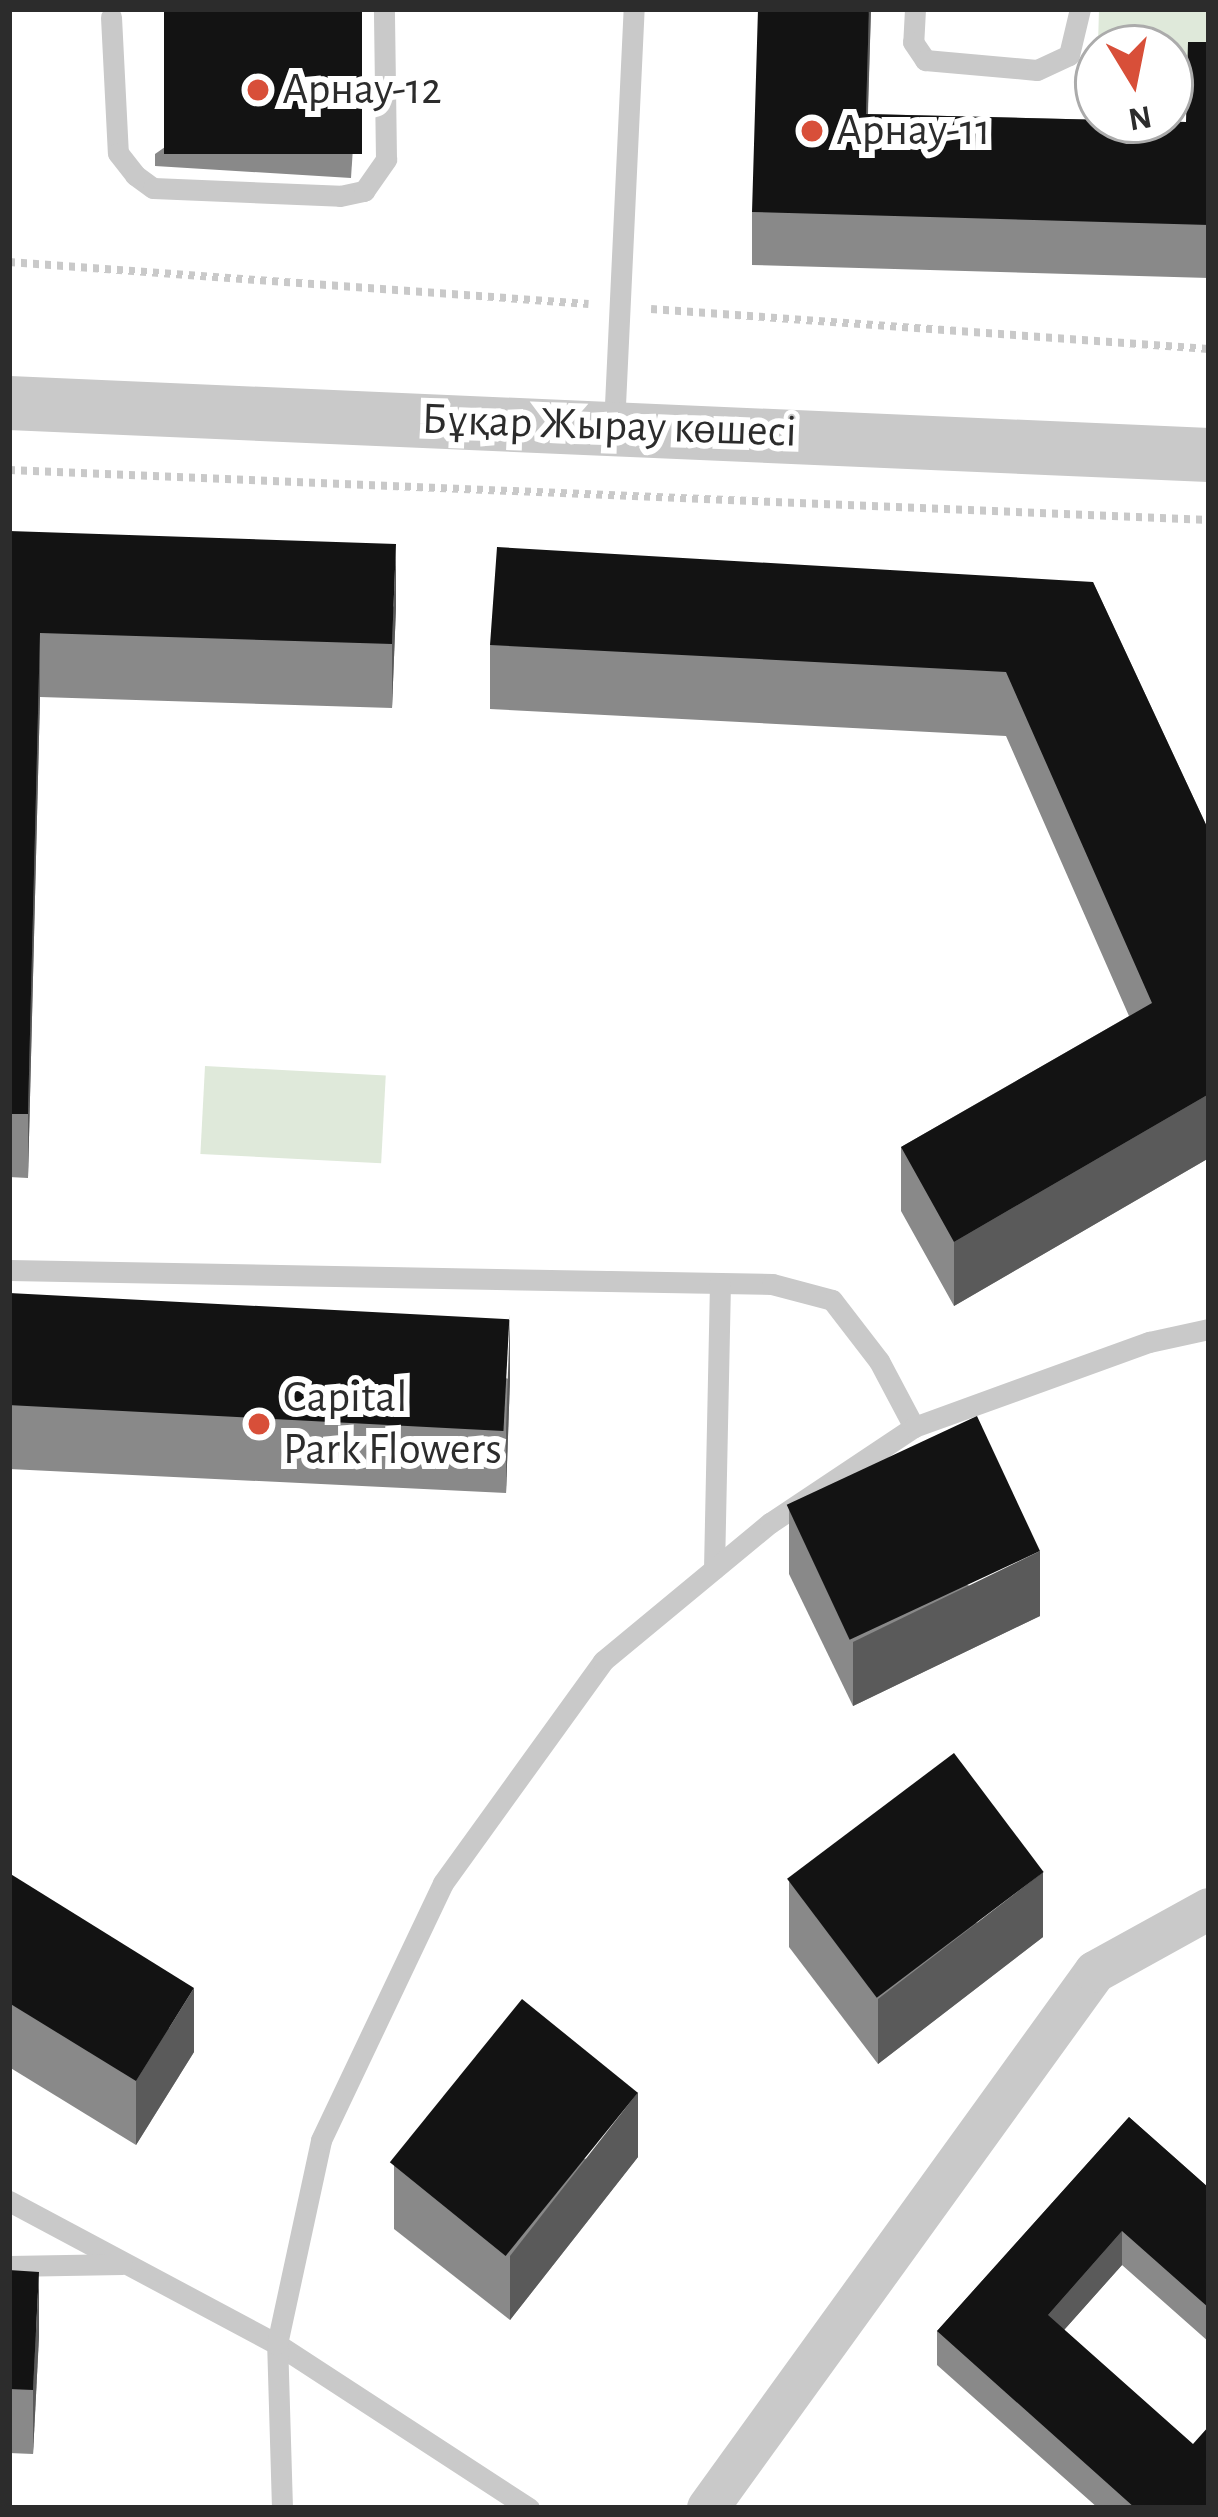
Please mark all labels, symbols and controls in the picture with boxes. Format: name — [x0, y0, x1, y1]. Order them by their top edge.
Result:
north arrow — [1074, 24, 1194, 144]
place label: Арнау-12 — [282, 63, 442, 117]
marker: Арнау-12 — [245, 77, 271, 103]
text: N — [1126, 99, 1154, 135]
place label: Арнау-11 — [836, 104, 991, 158]
marker: Арнау-11 — [799, 118, 825, 144]
street label: Бұқар Жырау көшесі — [420, 392, 798, 460]
place label: Capital Park Flowers — [283, 1371, 502, 1477]
marker: Capital Park Flowers — [246, 1411, 272, 1437]

